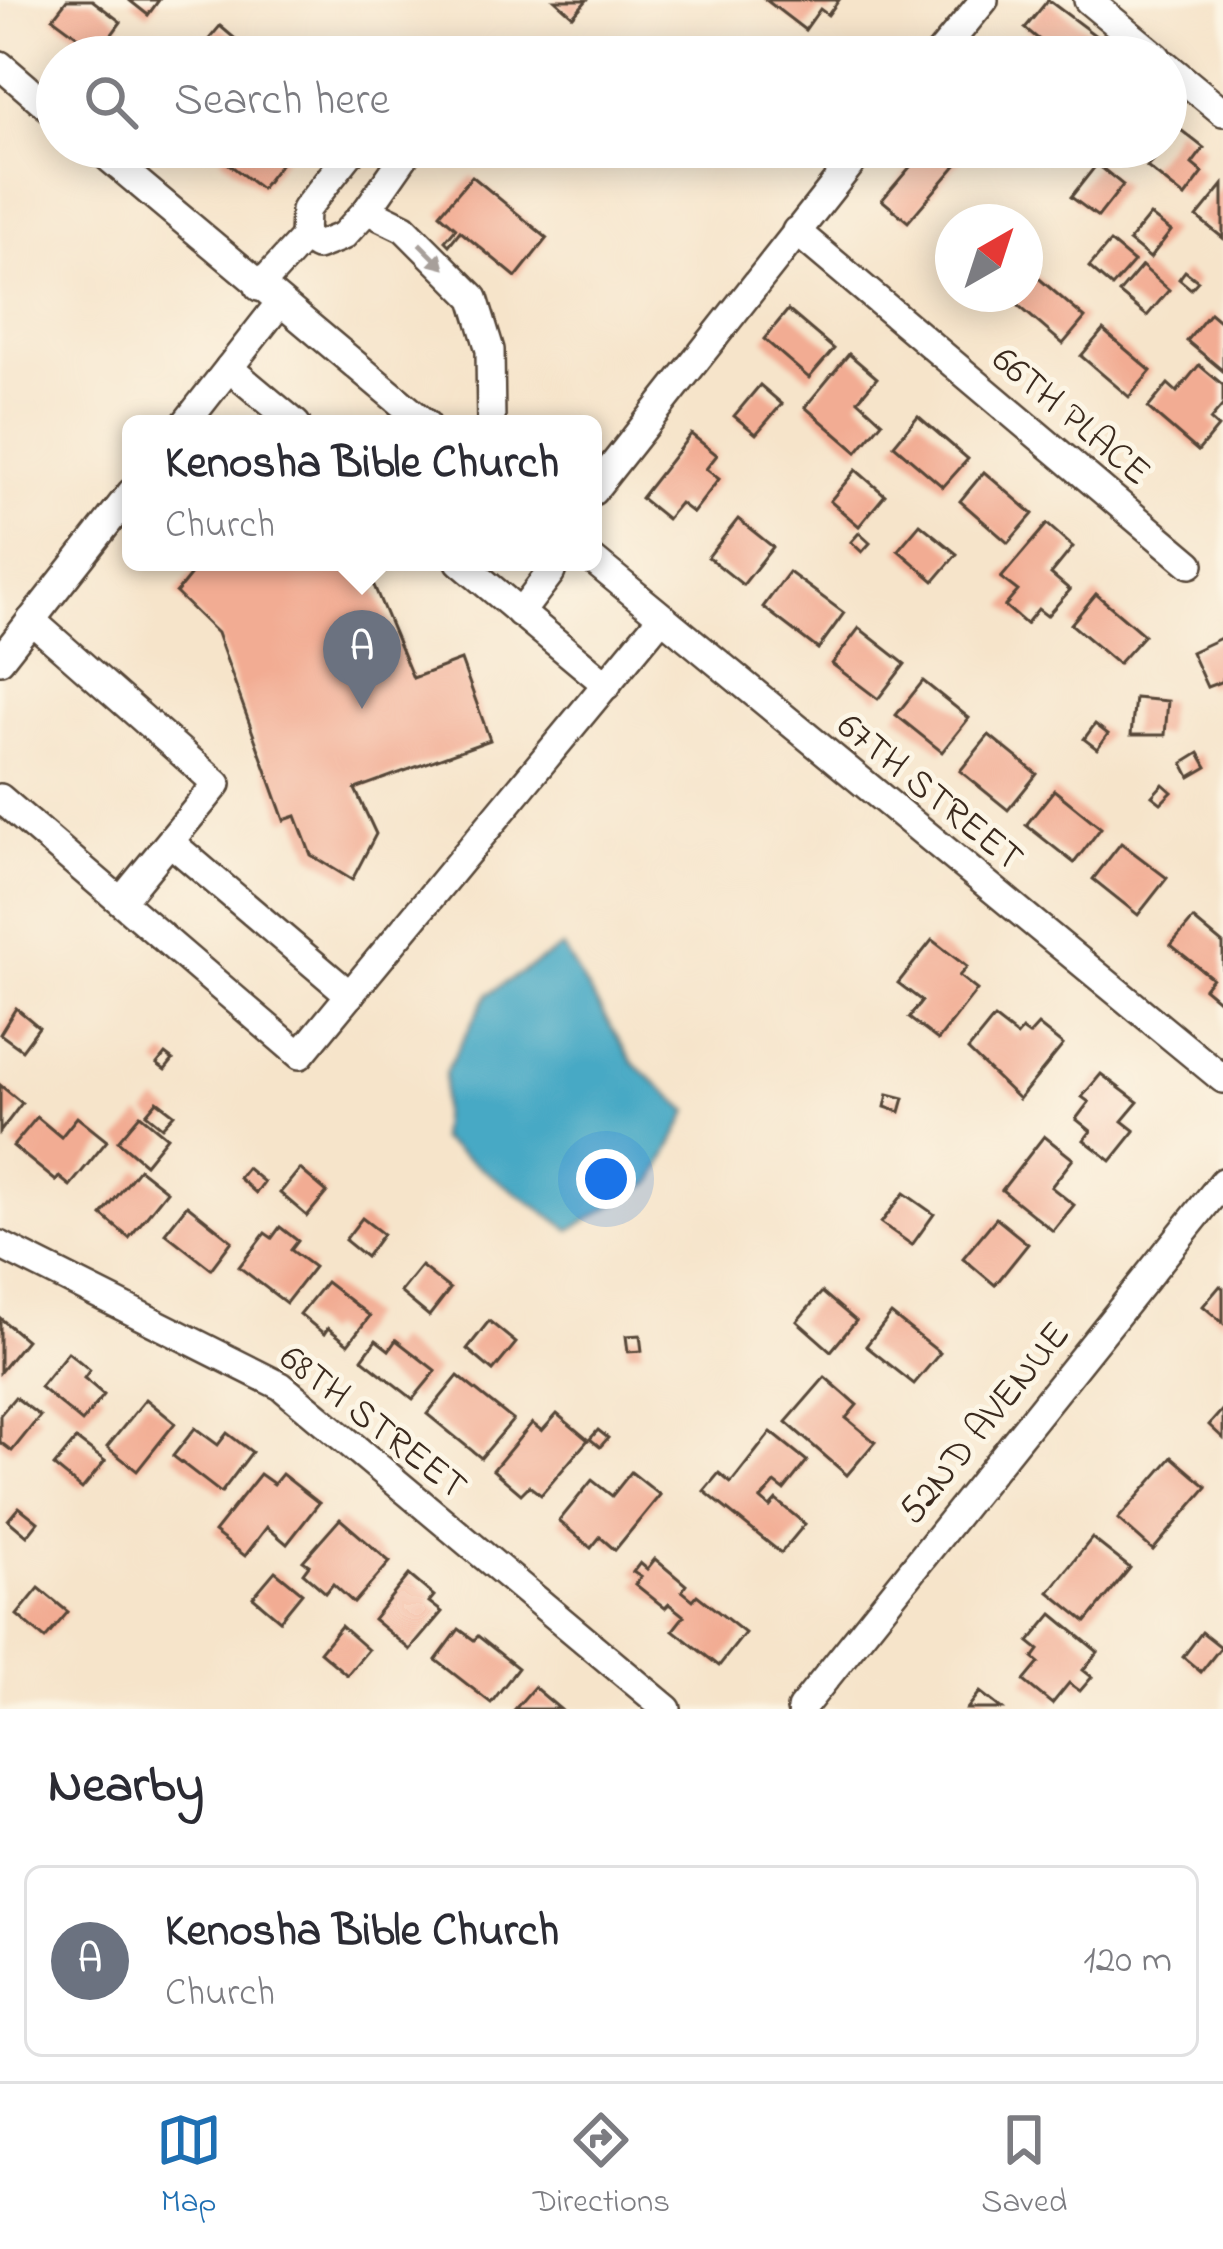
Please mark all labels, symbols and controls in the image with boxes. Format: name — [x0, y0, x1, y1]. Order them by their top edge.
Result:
search box — [36, 36, 1187, 168]
icon: search — [78, 69, 144, 135]
text: Search here — [174, 69, 390, 135]
north arrow — [935, 204, 1043, 312]
one-way arrow — [418, 242, 446, 270]
street label: 66TH PLACE — [978, 334, 1162, 501]
popup — [122, 415, 602, 571]
text: Kenosha Bible Church — [165, 432, 559, 498]
text: Church — [165, 498, 275, 555]
pin: A — [323, 610, 401, 709]
street label: 67TH STREET — [823, 700, 1035, 887]
your location — [576, 1149, 636, 1209]
street label: 52ND AVENUE — [886, 1310, 1085, 1538]
street label: 68TH STREET — [266, 1332, 478, 1515]
text: Nearby — [48, 1750, 204, 1825]
text: Kenosha Bible Church — [165, 1900, 559, 1966]
text: A — [78, 1933, 102, 1990]
text: 120 m — [1083, 1933, 1172, 1990]
text: Church — [165, 1966, 275, 2023]
tab: Map — [156, 2107, 222, 2227]
tab: Directions — [533, 2107, 670, 2227]
tab: Saved — [981, 2107, 1067, 2227]

